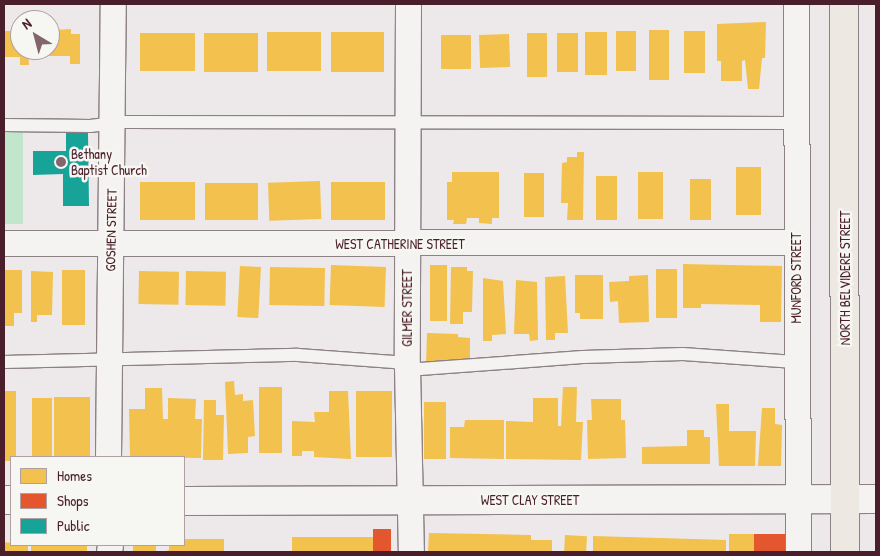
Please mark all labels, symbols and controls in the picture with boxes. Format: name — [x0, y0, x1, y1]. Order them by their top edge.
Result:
north arrow — [10, 10, 60, 60]
text: N — [18, 14, 35, 33]
place label: Bethany Baptist Church — [71, 146, 147, 178]
marker: Bethany Baptist Church — [55, 156, 67, 168]
street label: GOSHEN STREET — [102, 189, 120, 271]
street label: NORTH BELVIDERE STREET — [837, 211, 853, 345]
street label: MUNFORD STREET — [788, 233, 804, 323]
street label: WEST CATHERINE STREET — [335, 236, 465, 252]
street label: GILMER STREET — [399, 269, 415, 347]
legend — [10, 456, 185, 546]
text: Homes — [57, 465, 92, 486]
text: Shops — [57, 490, 88, 511]
street label: WEST CLAY STREET — [481, 492, 579, 508]
text: Public — [57, 515, 90, 536]

